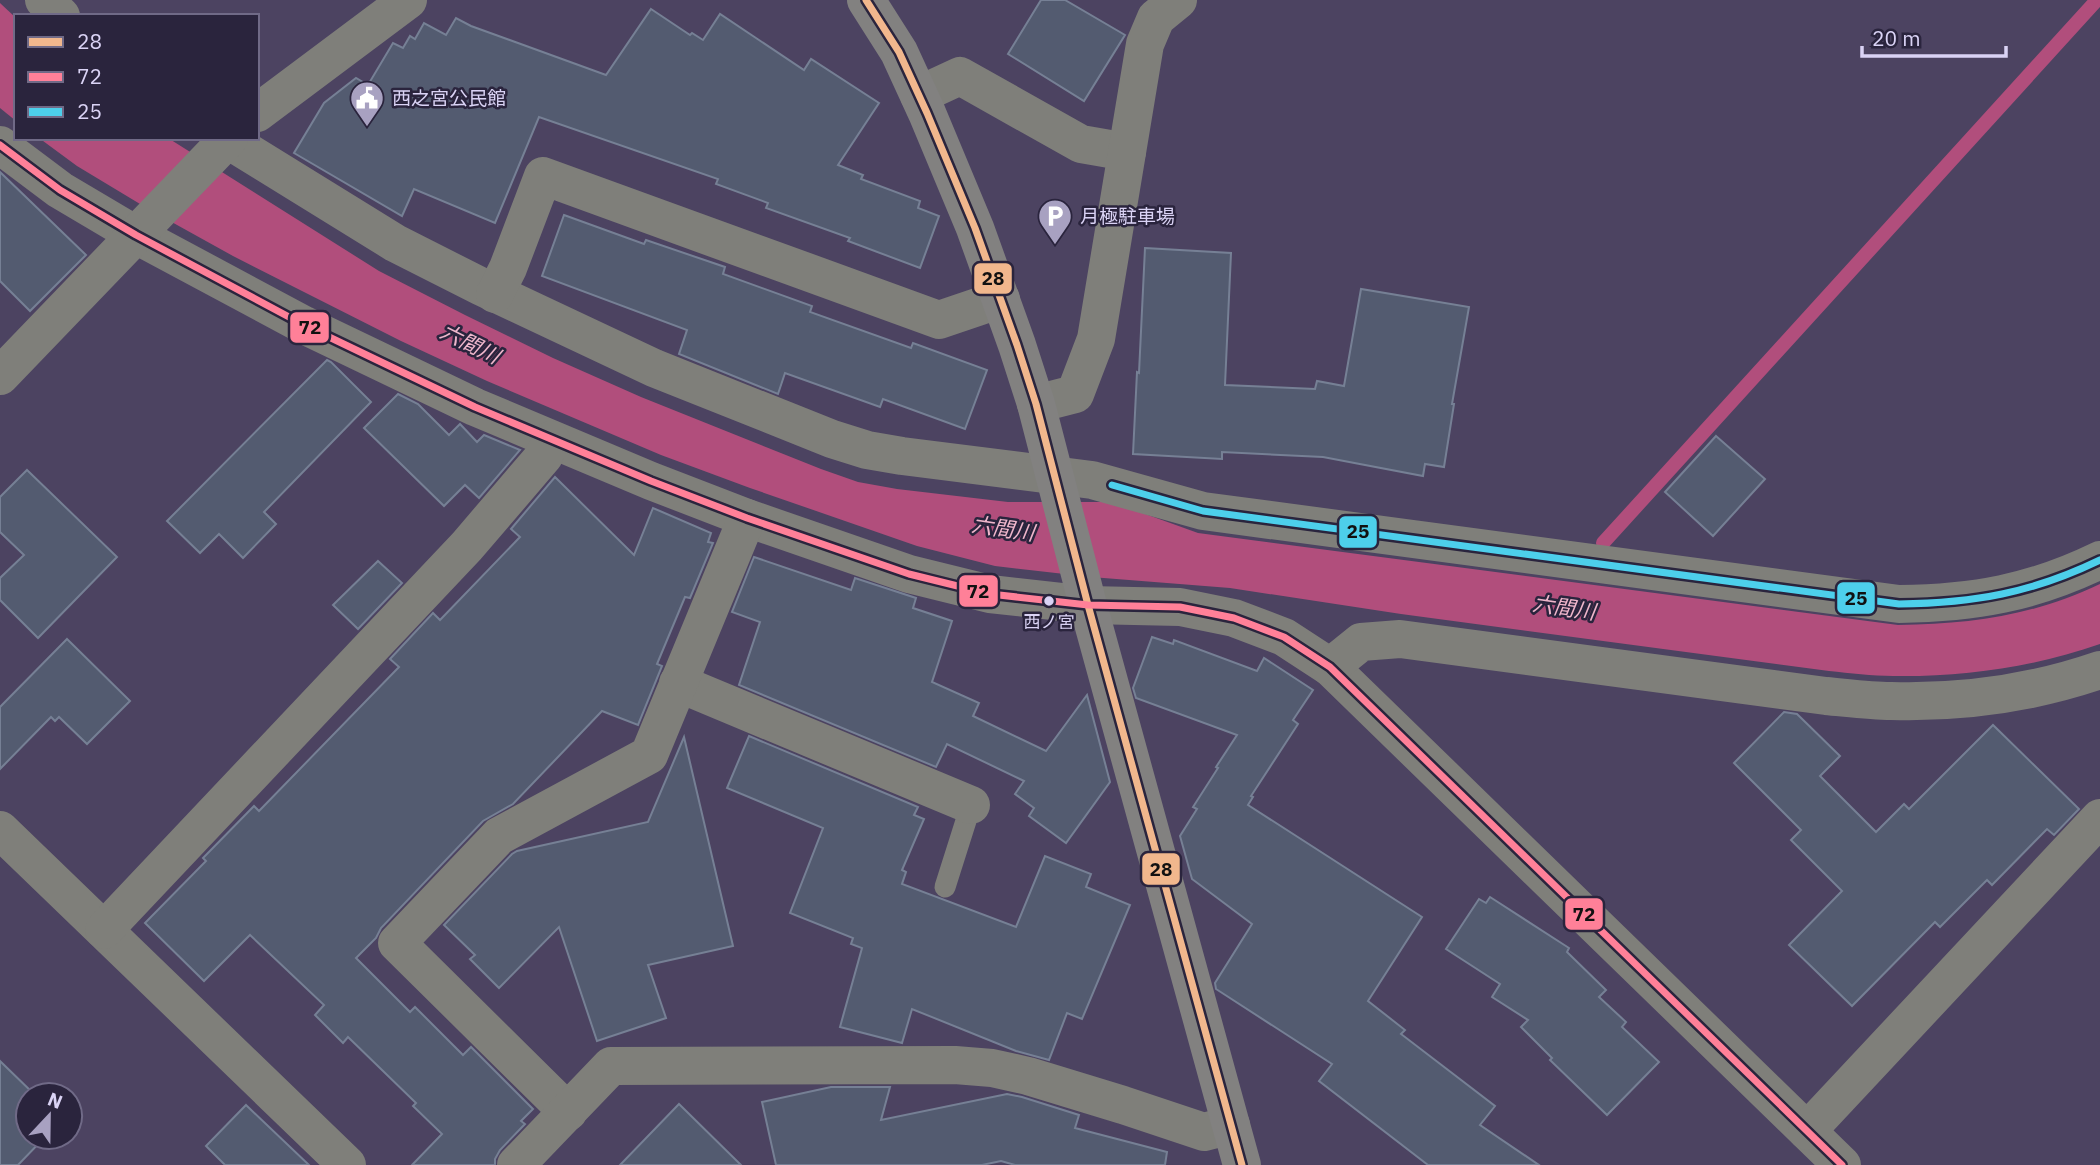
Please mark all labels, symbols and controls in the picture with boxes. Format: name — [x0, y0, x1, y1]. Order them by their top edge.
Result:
legend — [14, 14, 259, 140]
scale bar — [1862, 14, 2006, 58]
text: 20 m — [1872, 24, 1921, 52]
text: 28 — [77, 27, 102, 55]
text: 72 — [77, 62, 102, 90]
public building icon: 西之宮公民館 — [348, 79, 386, 128]
place label: 西之宮公民館 — [392, 86, 506, 110]
text: 25 — [77, 97, 102, 125]
parking icon: 月極駐車場 — [1036, 197, 1074, 246]
place label: 月極駐車場 — [1080, 204, 1175, 228]
line badge: 28 — [973, 262, 1013, 295]
text: 28 — [982, 266, 1004, 290]
line badge: 72 — [289, 311, 330, 344]
text: 72 — [299, 315, 321, 339]
water label: 六間川 — [436, 317, 507, 370]
water label: 六間川 — [970, 510, 1038, 547]
line badge: 25 — [1338, 515, 1378, 549]
text: 25 — [1347, 519, 1369, 543]
line badge: 72 — [958, 574, 999, 608]
text: 72 — [967, 579, 989, 603]
line badge: 25 — [1836, 581, 1876, 615]
text: 25 — [1845, 586, 1867, 610]
water label: 六間川 — [1531, 589, 1599, 626]
marker: 西ノ宮 — [1042, 594, 1056, 608]
place label: 西ノ宮 — [1024, 611, 1075, 633]
line badge: 28 — [1141, 852, 1181, 886]
text: 28 — [1150, 857, 1172, 881]
line badge: 72 — [1564, 897, 1604, 931]
text: 72 — [1573, 902, 1595, 926]
north arrow — [14, 1081, 84, 1151]
text: N — [44, 1087, 66, 1114]

